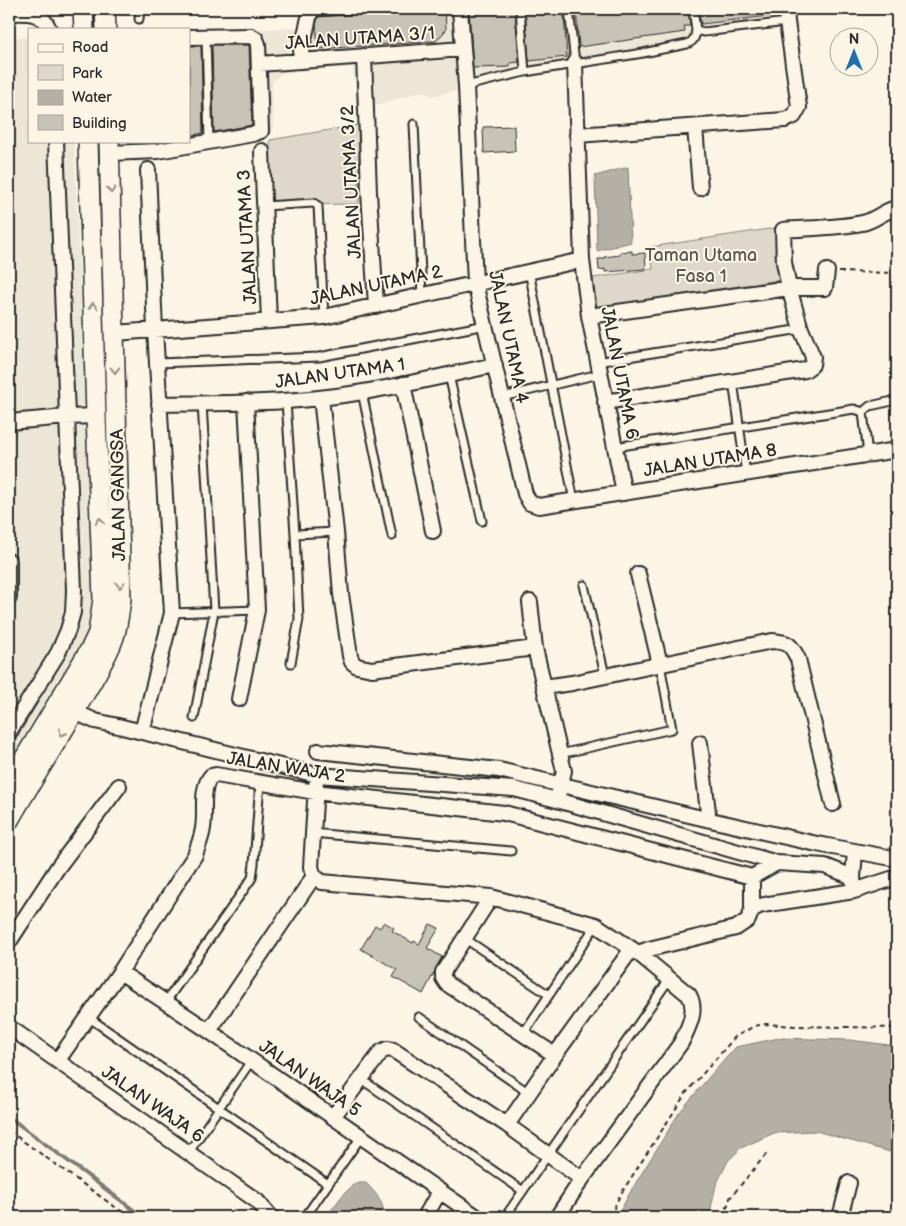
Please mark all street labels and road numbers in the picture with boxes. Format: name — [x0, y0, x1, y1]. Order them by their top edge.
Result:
street label: JALAN UTAMA 3/1 — [284, 23, 436, 54]
street label: JALAN UTAMA 3/2 — [337, 104, 366, 259]
street label: JALAN UTAMA 3 — [233, 169, 262, 305]
street label: JALAN UTAMA 2 — [308, 261, 444, 310]
street label: JALAN UTAMA 4 — [484, 269, 533, 405]
street label: JALAN UTAMA 6 — [596, 305, 643, 441]
street label: JALAN UTAMA 1 — [274, 354, 406, 393]
street label: JALAN GANGSA — [107, 429, 130, 561]
street label: JALAN UTAMA 8 — [642, 440, 778, 481]
street label: JALAN WAJA 2 — [225, 748, 347, 787]
street label: JALAN WAJA 5 — [255, 1036, 365, 1121]
street label: JALAN WAJA 6 — [97, 1061, 208, 1147]

